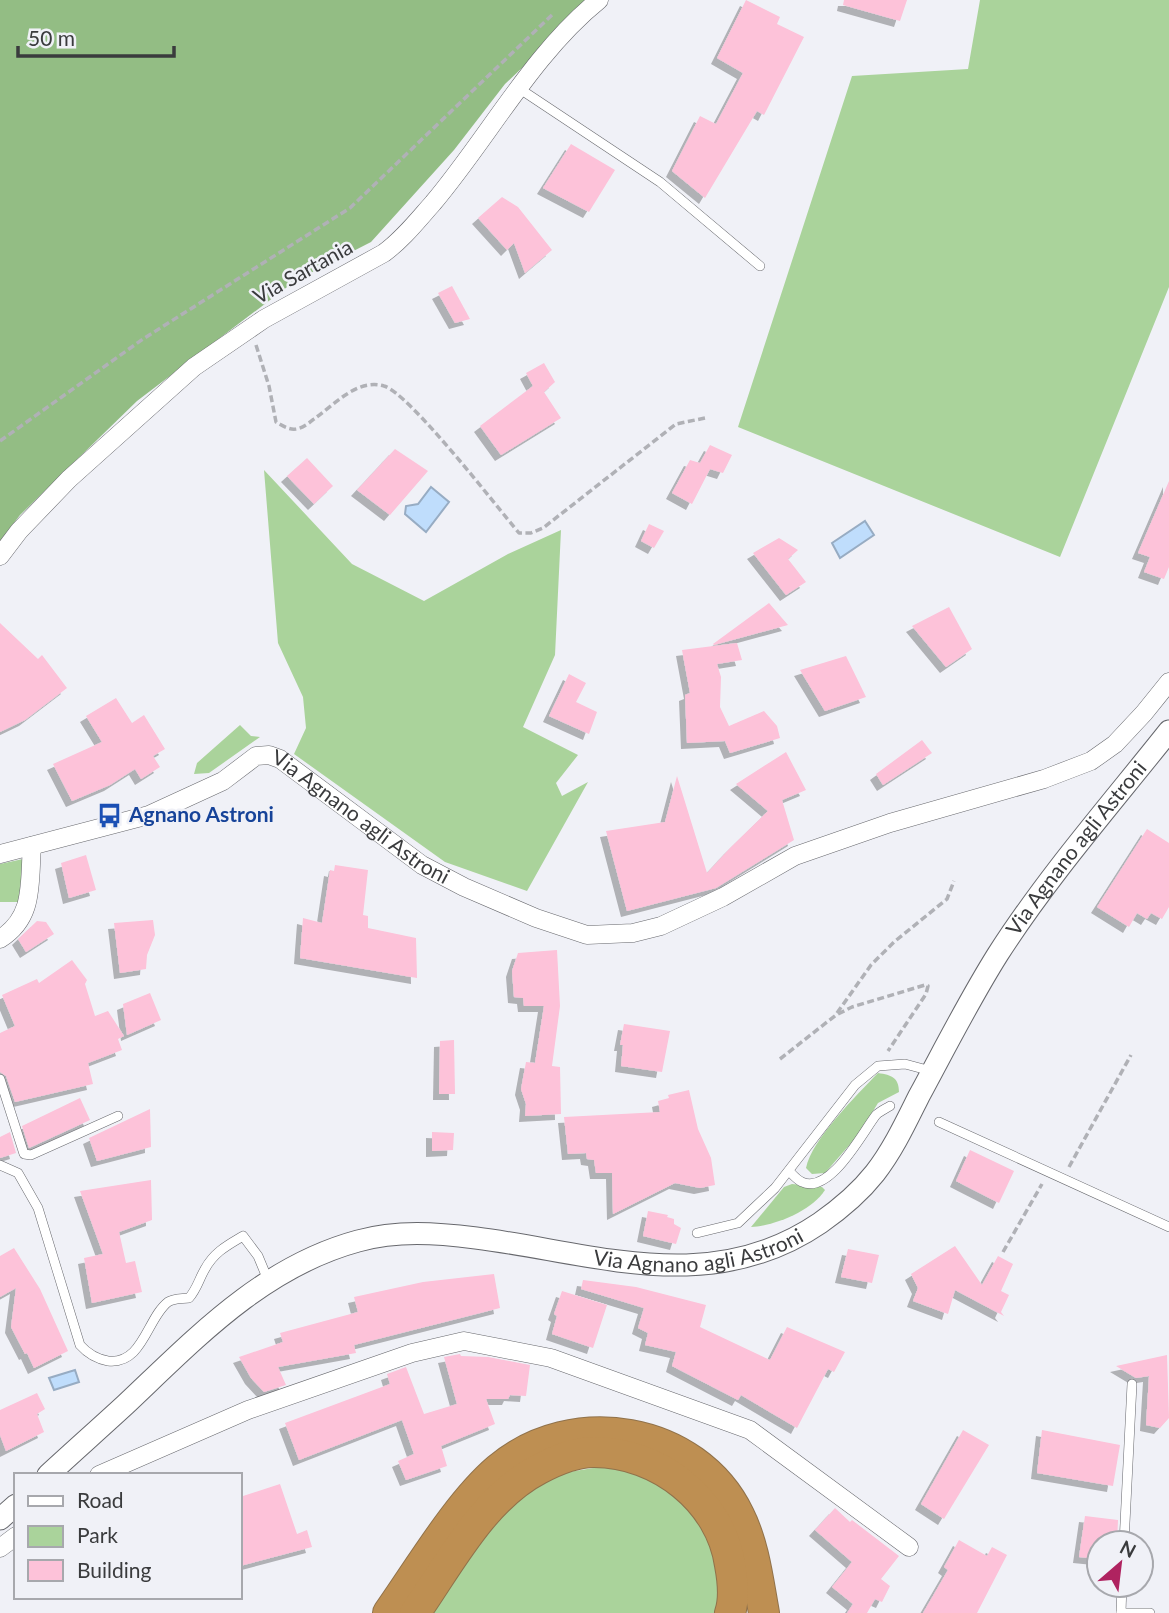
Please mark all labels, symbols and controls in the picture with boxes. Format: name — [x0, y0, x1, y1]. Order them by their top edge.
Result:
scale bar — [18, 14, 173, 58]
text: 50 m — [28, 25, 75, 50]
street label: Via Sartania — [248, 233, 356, 308]
street label: Via Agnano agli Astroni — [269, 743, 454, 888]
street label: Via Agnano agli Astroni — [1000, 755, 1151, 940]
bus stop icon: Agnano Astroni — [95, 801, 123, 829]
place label: Agnano Astroni — [128, 801, 274, 826]
street label: Via Agnano agli Astroni — [592, 1222, 807, 1276]
legend — [14, 1473, 242, 1599]
text: Road — [77, 1487, 124, 1512]
text: Park — [77, 1522, 118, 1547]
north arrow — [1085, 1529, 1155, 1599]
text: N — [1116, 1535, 1140, 1562]
text: Building — [77, 1557, 152, 1582]

